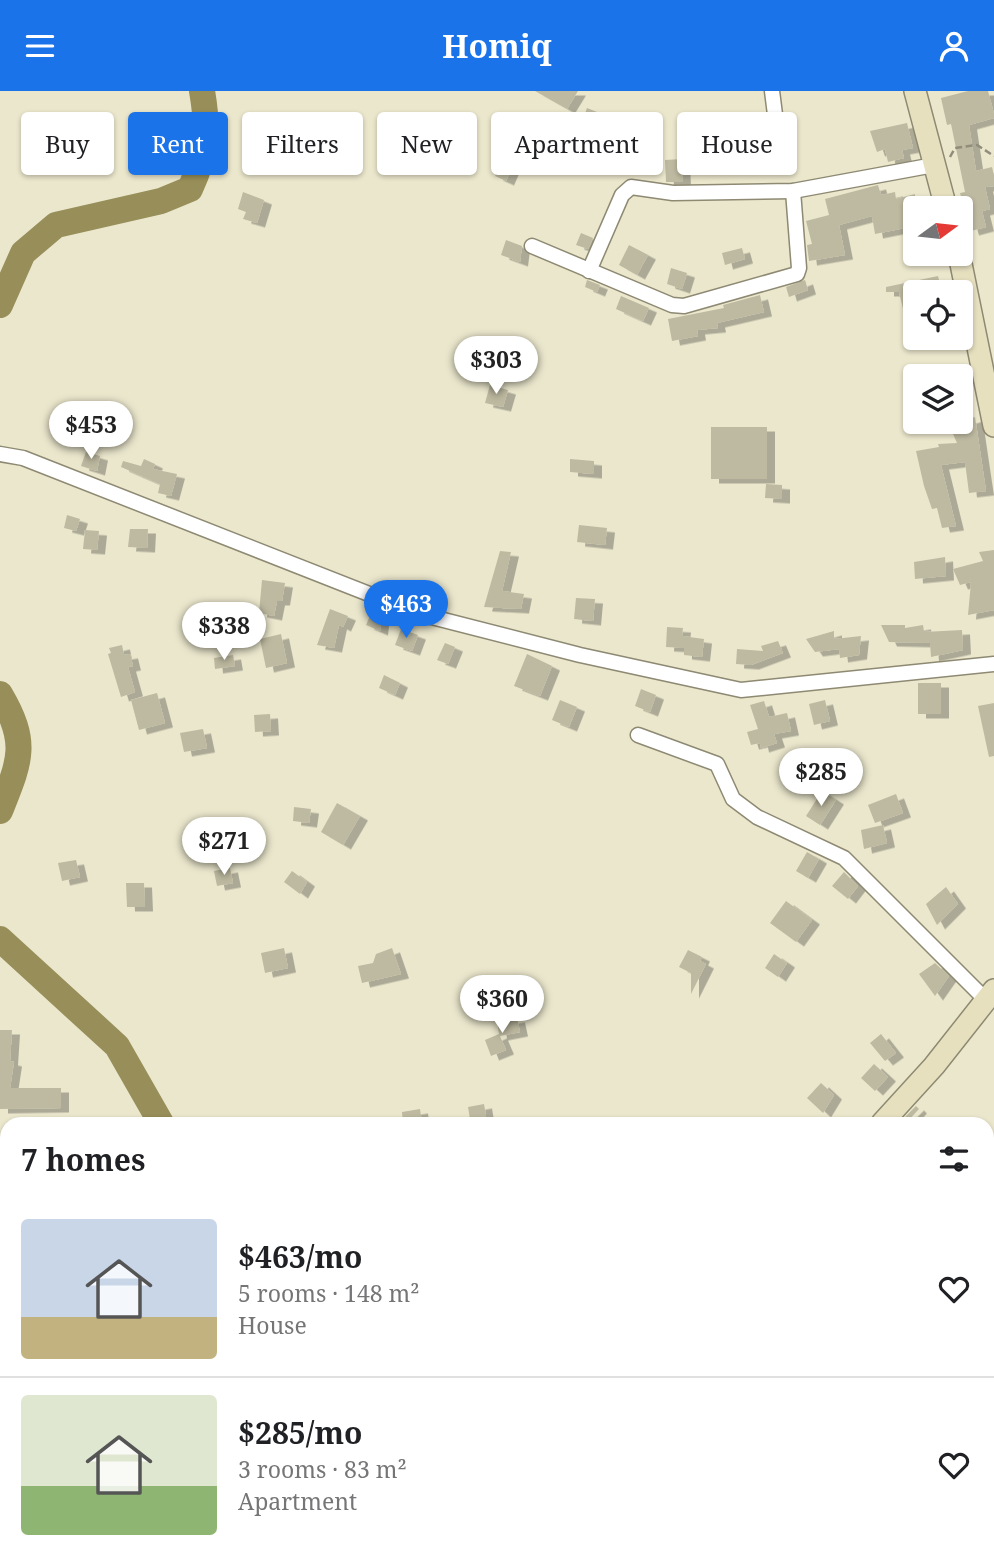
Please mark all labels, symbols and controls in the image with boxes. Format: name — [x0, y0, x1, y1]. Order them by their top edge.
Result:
text: Homiq — [442, 24, 552, 67]
icon: menu — [21, 27, 59, 65]
icon: person — [935, 27, 973, 65]
chip: Buy — [21, 112, 114, 175]
chip: Rent — [128, 112, 228, 175]
chip: Filters — [242, 112, 363, 175]
chip: New — [377, 112, 477, 175]
chip: Apartment — [491, 112, 663, 175]
chip: House — [677, 112, 797, 175]
north arrow — [903, 196, 973, 266]
map controls — [903, 196, 973, 434]
button: locate — [903, 280, 973, 350]
pin: $303 — [455, 337, 537, 396]
text: $303 — [470, 343, 522, 375]
button: layers — [903, 364, 973, 434]
pin: $453 — [50, 401, 132, 461]
text: $453 — [65, 408, 117, 440]
pin: $463 — [365, 581, 447, 640]
text: $463 — [380, 587, 432, 619]
pin: $338 — [183, 603, 265, 662]
text: $338 — [198, 609, 250, 641]
pin: $285 — [780, 749, 862, 808]
text: $285 — [795, 755, 847, 787]
pin: $271 — [183, 817, 265, 877]
text: $271 — [198, 824, 250, 856]
pin: $360 — [461, 975, 543, 1035]
text: $360 — [476, 982, 528, 1014]
text: 7 homes — [21, 1139, 145, 1180]
icon: filters — [935, 1140, 973, 1178]
text: $463/mo — [238, 1236, 362, 1277]
icon: home — [77, 1247, 161, 1331]
icon: heart — [935, 1270, 973, 1308]
text: 5 rooms · 148 m² — [238, 1277, 420, 1309]
text: House — [238, 1309, 307, 1341]
text: $285/mo — [238, 1412, 362, 1453]
icon: home — [77, 1423, 161, 1507]
icon: heart — [935, 1446, 973, 1484]
text: 3 rooms · 83 m² — [238, 1453, 407, 1485]
text: Apartment — [238, 1485, 357, 1517]

